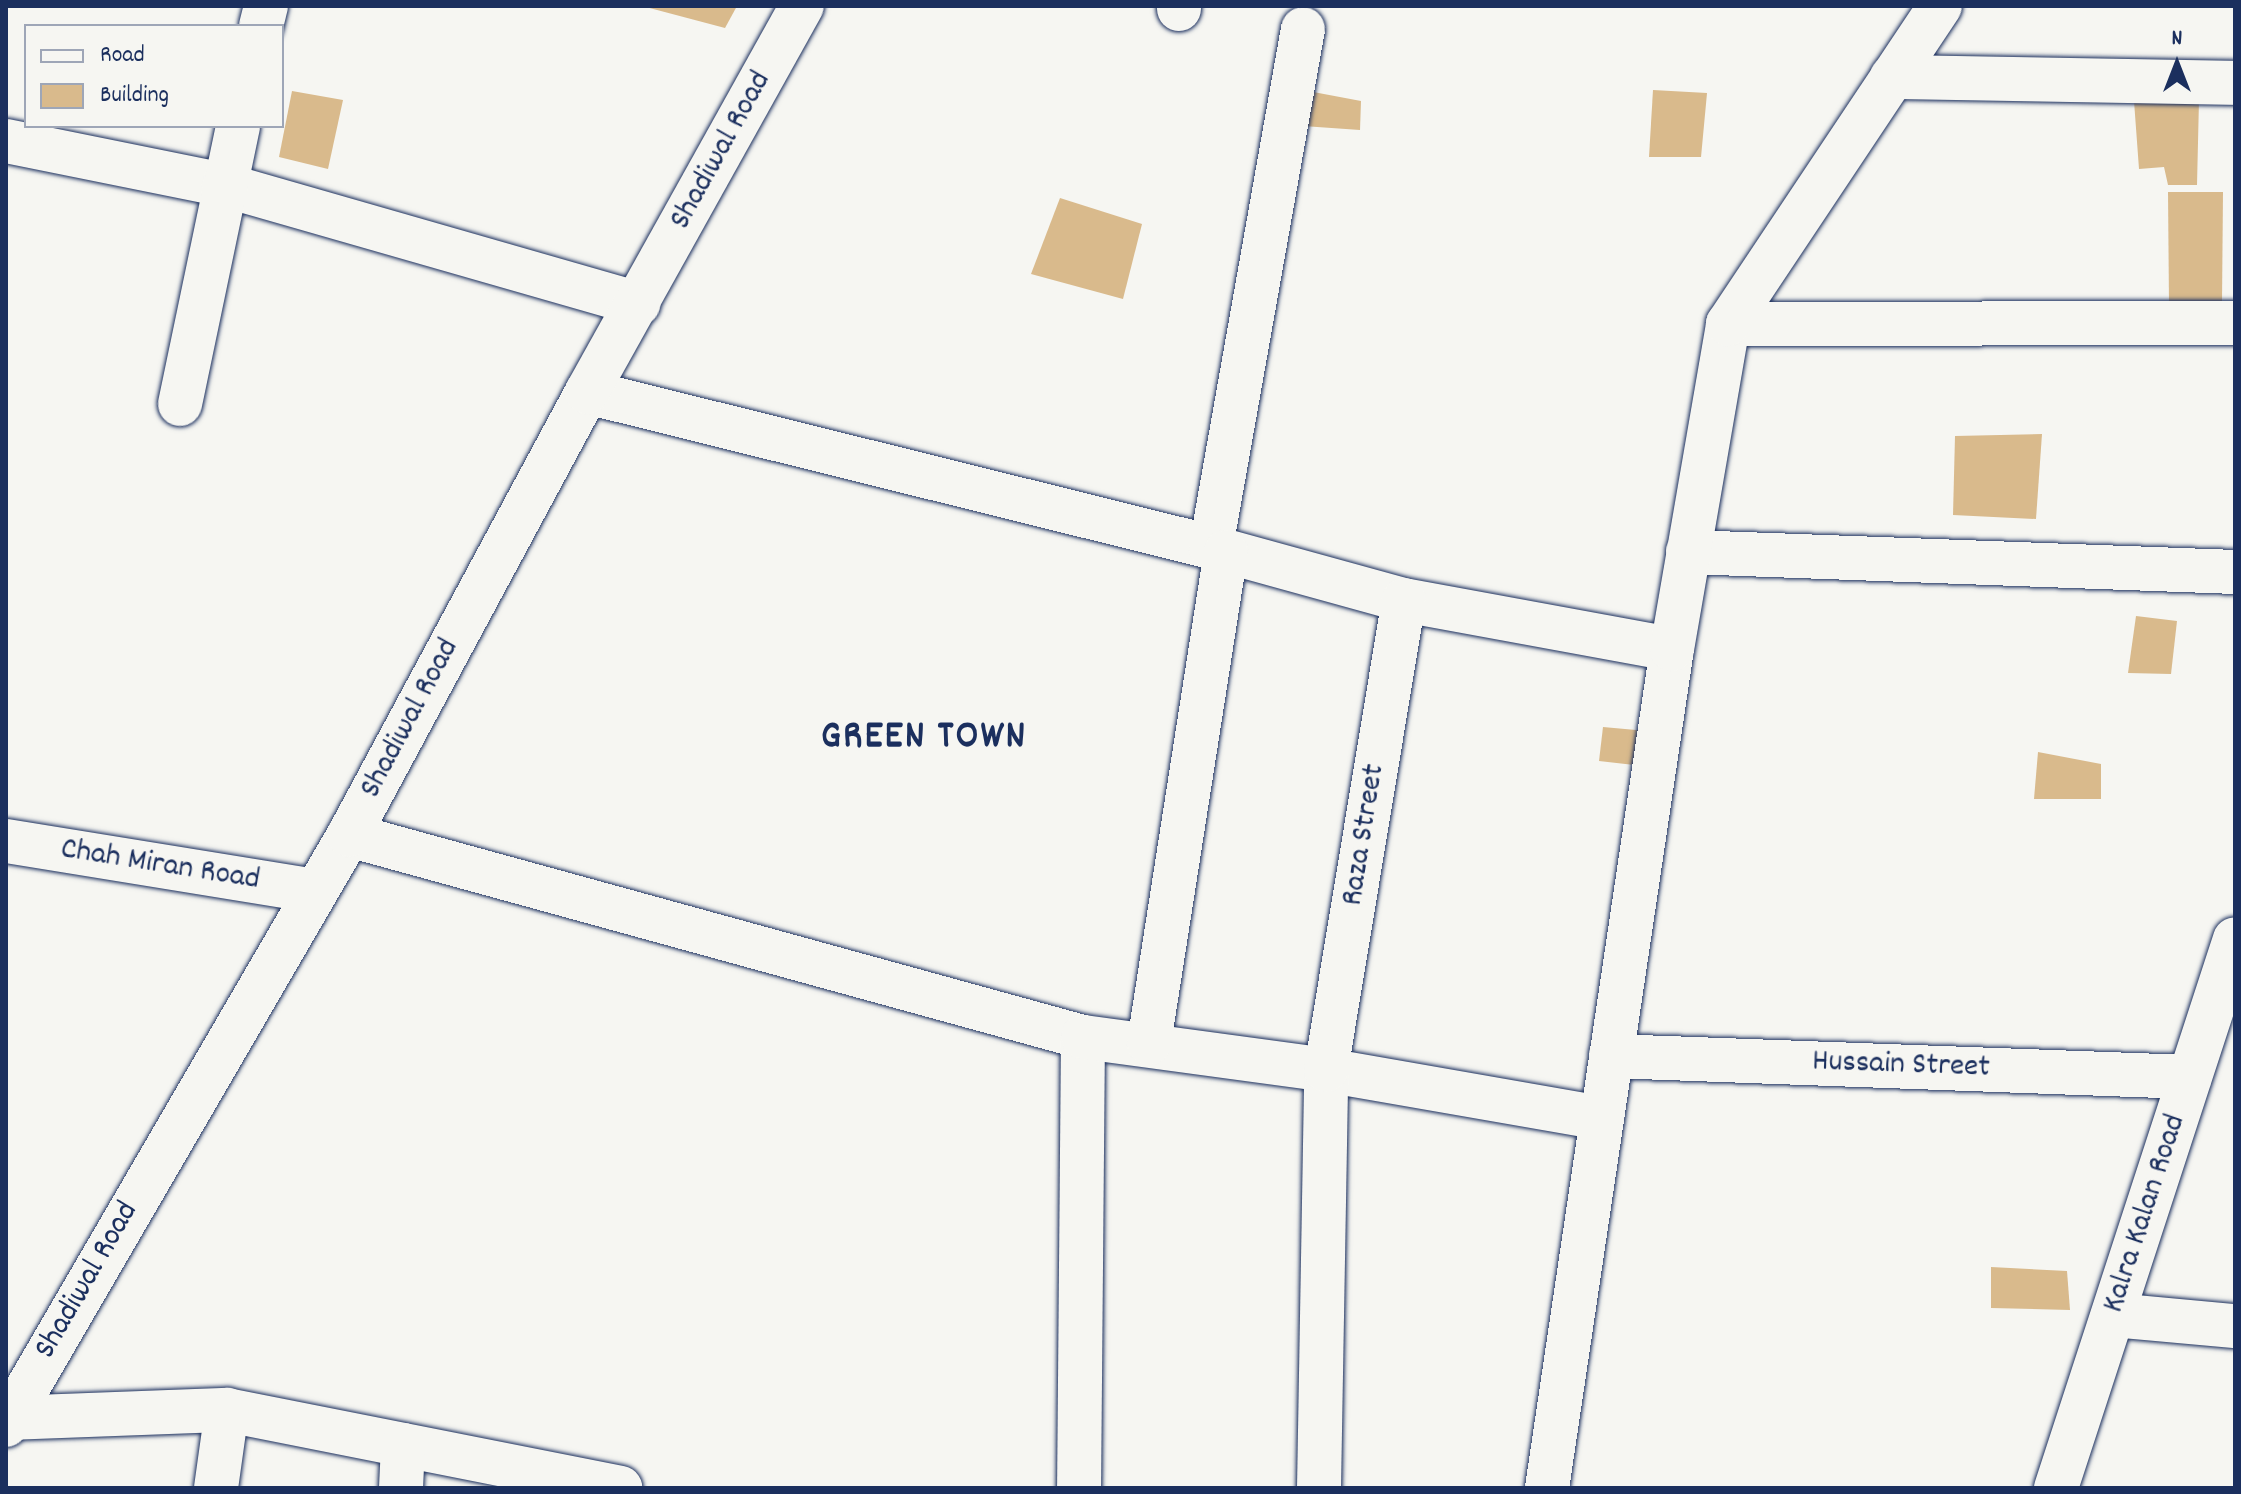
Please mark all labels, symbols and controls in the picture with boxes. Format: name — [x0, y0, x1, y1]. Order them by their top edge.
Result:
legend — [24, 24, 284, 128]
north arrow — [2137, 24, 2217, 104]
text: N — [2172, 24, 2182, 55]
text: Road — [100, 39, 145, 73]
street label: Shadiwal Road — [663, 65, 781, 237]
text: Building — [100, 79, 169, 113]
street label: Shadiwal Road — [353, 633, 469, 805]
district label: GREEN TOWN — [821, 715, 1027, 763]
street label: Raza Street — [1335, 761, 1395, 909]
street label: Chah Miran Road — [58, 831, 262, 901]
street label: Hussain Street — [1811, 1044, 1991, 1088]
street label: Kalra Kalan Road — [2096, 1110, 2196, 1318]
street label: Shadiwal Road — [28, 1196, 148, 1366]

